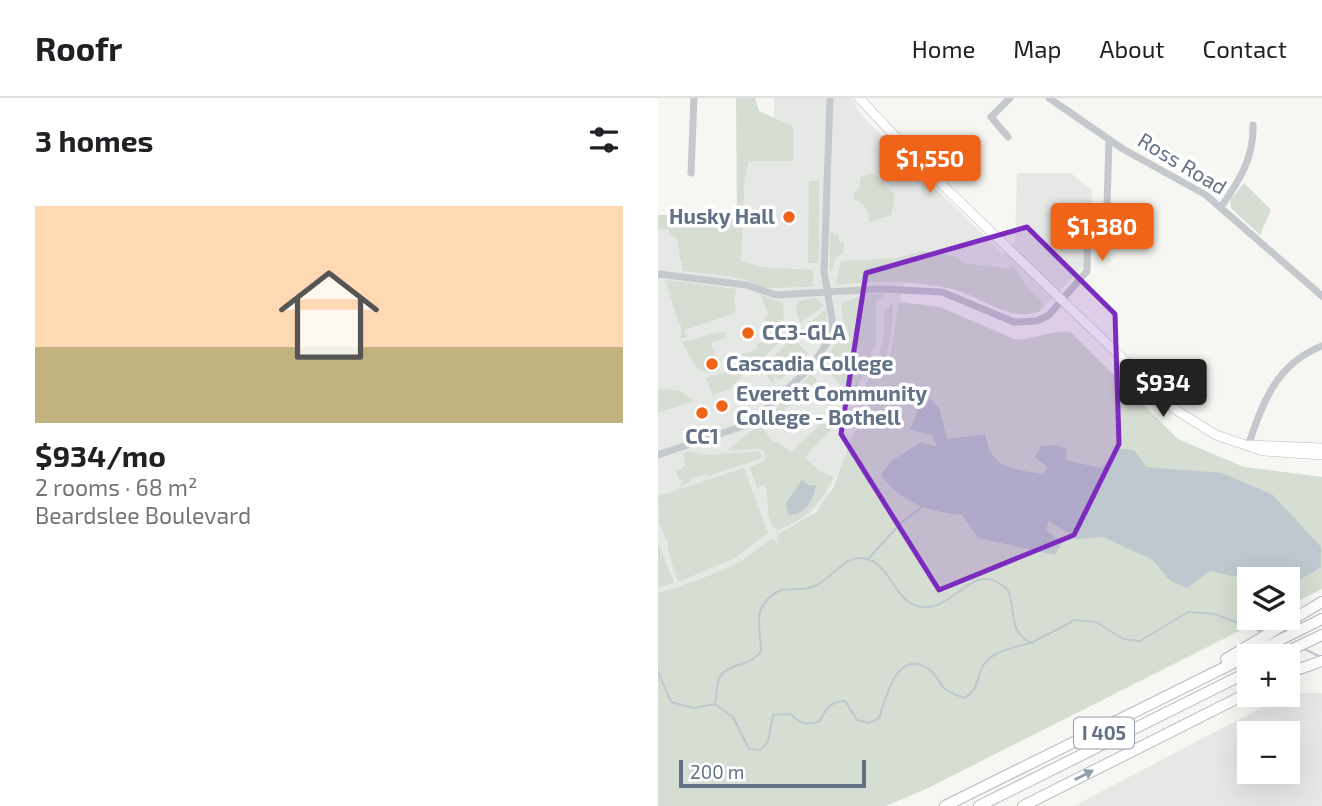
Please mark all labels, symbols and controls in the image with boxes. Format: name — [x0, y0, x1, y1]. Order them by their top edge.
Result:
text: Roofr — [35, 28, 122, 68]
text: Home — [912, 34, 975, 63]
text: Map — [1013, 34, 1061, 63]
text: About — [1099, 34, 1165, 63]
text: Contact — [1203, 34, 1287, 63]
icon: filters — [585, 121, 623, 159]
text: 3 homes — [35, 122, 154, 158]
street label: Ross Road — [1134, 126, 1232, 199]
pin: $1,550 — [873, 136, 987, 195]
text: $1,550 — [896, 144, 964, 172]
place label: Husky Hall — [669, 203, 775, 229]
pin: $1,380 — [1045, 204, 1159, 263]
marker: Husky Hall — [781, 209, 797, 225]
text: $1,380 — [1067, 212, 1137, 240]
icon: home — [266, 252, 392, 378]
place label: CC3-GLA — [762, 319, 846, 344]
marker: CC3-GLA — [740, 325, 756, 341]
place label: Cascadia College — [726, 350, 893, 375]
marker: Cascadia College — [704, 356, 720, 372]
pin: $934 — [1122, 360, 1204, 419]
text: $934 — [1136, 368, 1190, 396]
place label: Everett Community College - Bothell — [736, 380, 927, 429]
marker: Everett Community College - Bothell — [714, 398, 730, 414]
marker: CC1 — [694, 405, 710, 421]
place label: CC1 — [685, 423, 719, 448]
text: $934/mo — [35, 437, 166, 473]
text: 2 rooms · 68 m² — [35, 473, 198, 501]
text: Beardslee Boulevard — [35, 501, 251, 529]
map controls — [1237, 567, 1300, 784]
button: layers — [1237, 567, 1300, 630]
button: + — [1237, 644, 1300, 707]
road number: I 405 — [1074, 718, 1134, 748]
button: − — [1237, 721, 1300, 784]
scale bar — [679, 757, 866, 789]
text: 200 m — [690, 760, 744, 783]
one-way arrow — [1074, 770, 1094, 781]

